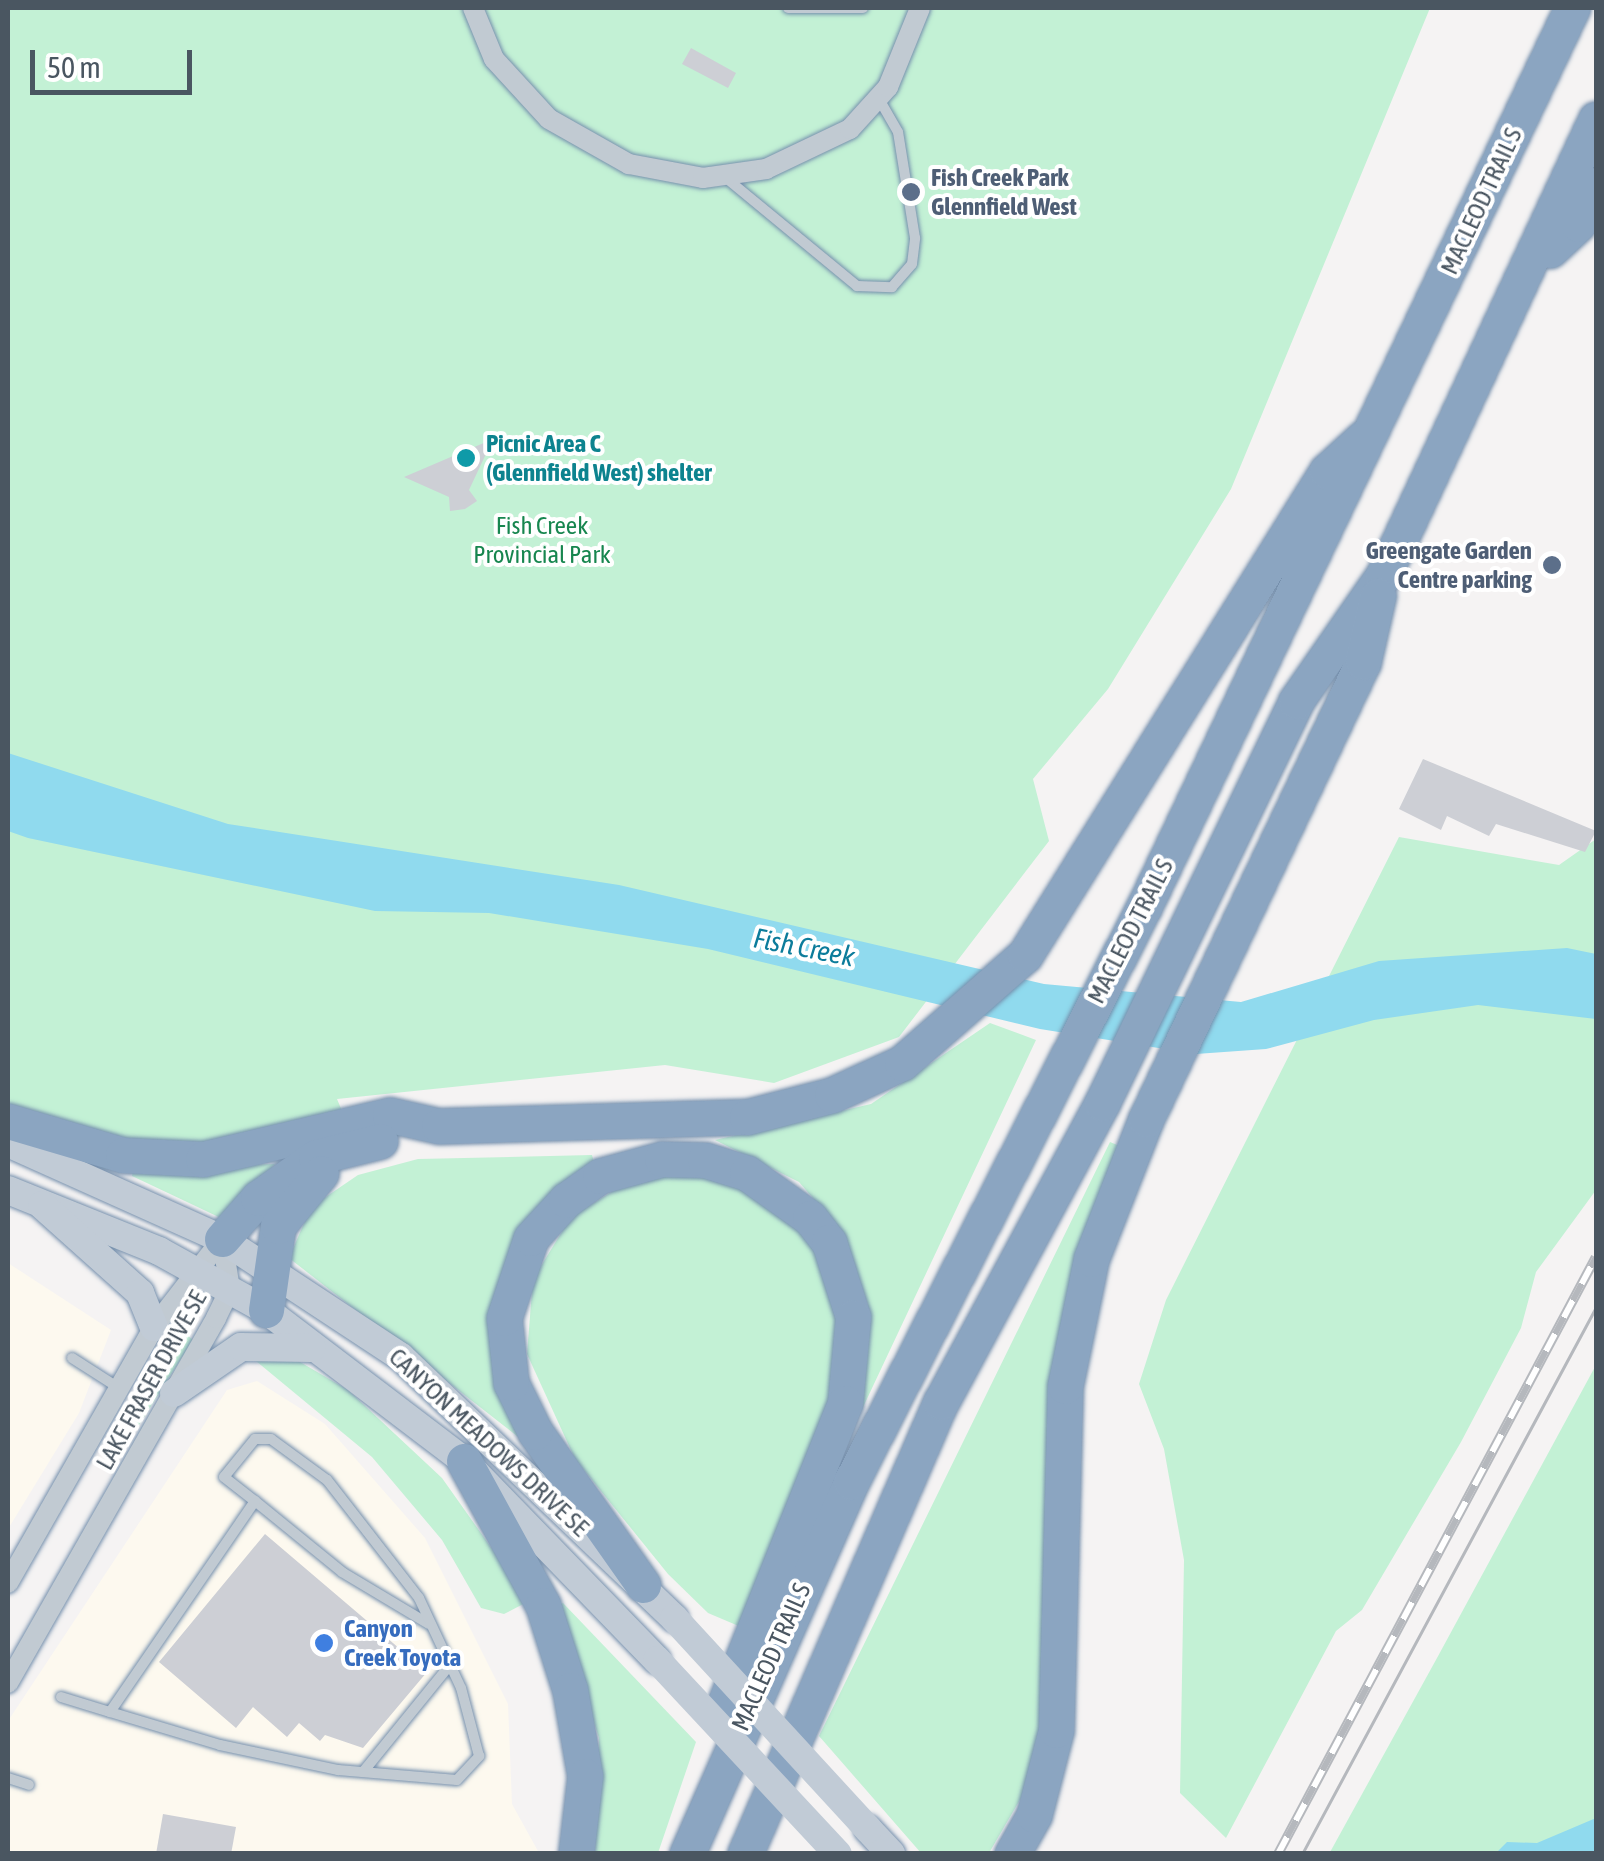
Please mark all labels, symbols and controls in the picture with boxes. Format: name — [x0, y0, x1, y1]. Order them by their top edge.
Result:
scale bar — [35, 30, 198, 92]
text: 50 m — [47, 50, 101, 84]
street label: MACLEOD TRAIL S — [1434, 123, 1528, 279]
place label: Fish Creek Park Glennfield West — [931, 163, 1077, 222]
marker: Fish Creek Park Glennfield West — [900, 181, 922, 203]
place label: Picnic Area C (Glennfield West) shelter — [486, 429, 712, 488]
marker: Picnic Area C (Glennfield West) shelter — [455, 447, 477, 469]
park label: Fish Creek Provincial Park — [473, 511, 611, 570]
place label: Greengate Garden Centre parking — [1366, 536, 1532, 595]
marker: Greengate Garden Centre parking — [1541, 554, 1563, 576]
street label: MACLEOD TRAIL S — [1081, 854, 1179, 1008]
water label: Fish Creek — [751, 921, 857, 973]
street label: LAKE FRASER DRIVE SE — [89, 1285, 213, 1475]
street label: CANYON MEADOWS DRIVE SE — [383, 1342, 595, 1542]
street label: MACLEOD TRAIL S — [725, 1579, 817, 1735]
place label: Canyon Creek Toyota — [344, 1614, 461, 1673]
marker: Canyon Creek Toyota — [313, 1632, 335, 1654]

